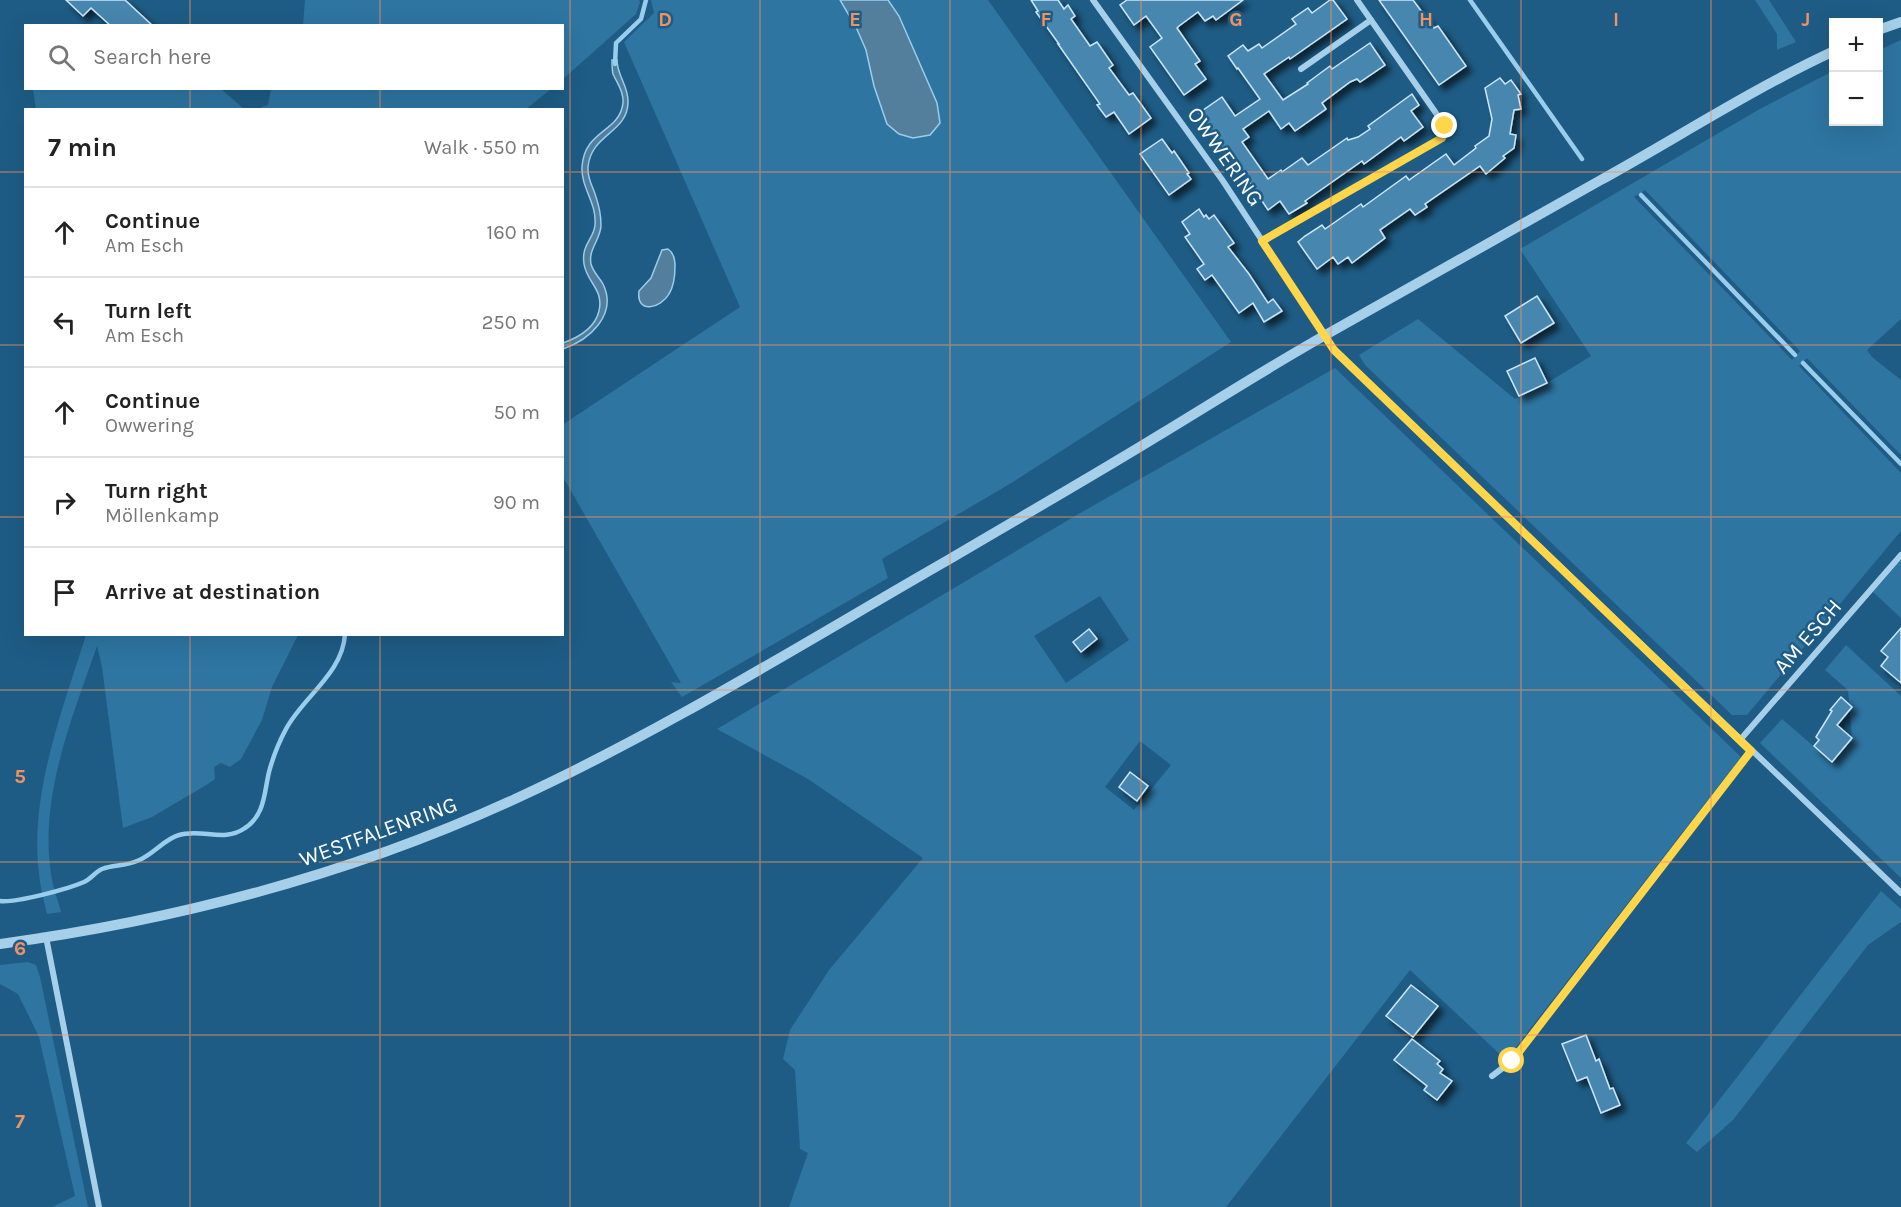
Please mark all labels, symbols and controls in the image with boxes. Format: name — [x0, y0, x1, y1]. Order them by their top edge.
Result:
text: D — [658, 8, 672, 31]
text: E — [849, 8, 861, 31]
text: F — [1041, 8, 1052, 31]
text: G — [1229, 8, 1243, 31]
text: H — [1419, 8, 1433, 31]
text: I — [1613, 8, 1619, 31]
text: J — [1802, 8, 1810, 31]
map controls — [1829, 18, 1883, 126]
button: + — [1829, 18, 1883, 72]
search box — [24, 24, 564, 90]
icon: search — [45, 41, 78, 74]
text: Search here — [93, 44, 211, 70]
button: − — [1829, 72, 1883, 126]
street label: OWWERING — [1182, 102, 1269, 211]
route end — [1431, 112, 1457, 138]
text: 7 min — [48, 132, 117, 163]
text: Walk · 550 m — [424, 136, 540, 159]
text: Continue — [105, 208, 200, 234]
icon: ahead — [48, 216, 81, 249]
text: 160 m — [487, 221, 540, 244]
text: Am Esch — [105, 234, 184, 257]
text: Turn left — [105, 298, 192, 324]
icon: left — [48, 306, 81, 339]
text: 250 m — [482, 311, 540, 334]
text: Am Esch — [105, 324, 184, 347]
text: Continue — [105, 388, 200, 414]
icon: ahead — [48, 396, 81, 429]
text: 50 m — [493, 401, 540, 424]
text: Owwering — [105, 414, 194, 437]
text: Turn right — [105, 478, 208, 504]
icon: right — [48, 486, 81, 519]
text: 90 m — [493, 491, 540, 514]
text: Möllenkamp — [105, 504, 219, 527]
icon: arrive — [48, 576, 81, 609]
text: Arrive at destination — [105, 579, 320, 605]
street label: AM ESCH — [1768, 594, 1847, 679]
text: 5 — [14, 765, 26, 788]
street label: WESTFALENRING — [296, 791, 461, 873]
text: 6 — [14, 937, 26, 960]
route start — [1498, 1047, 1524, 1073]
text: 7 — [15, 1110, 25, 1133]

